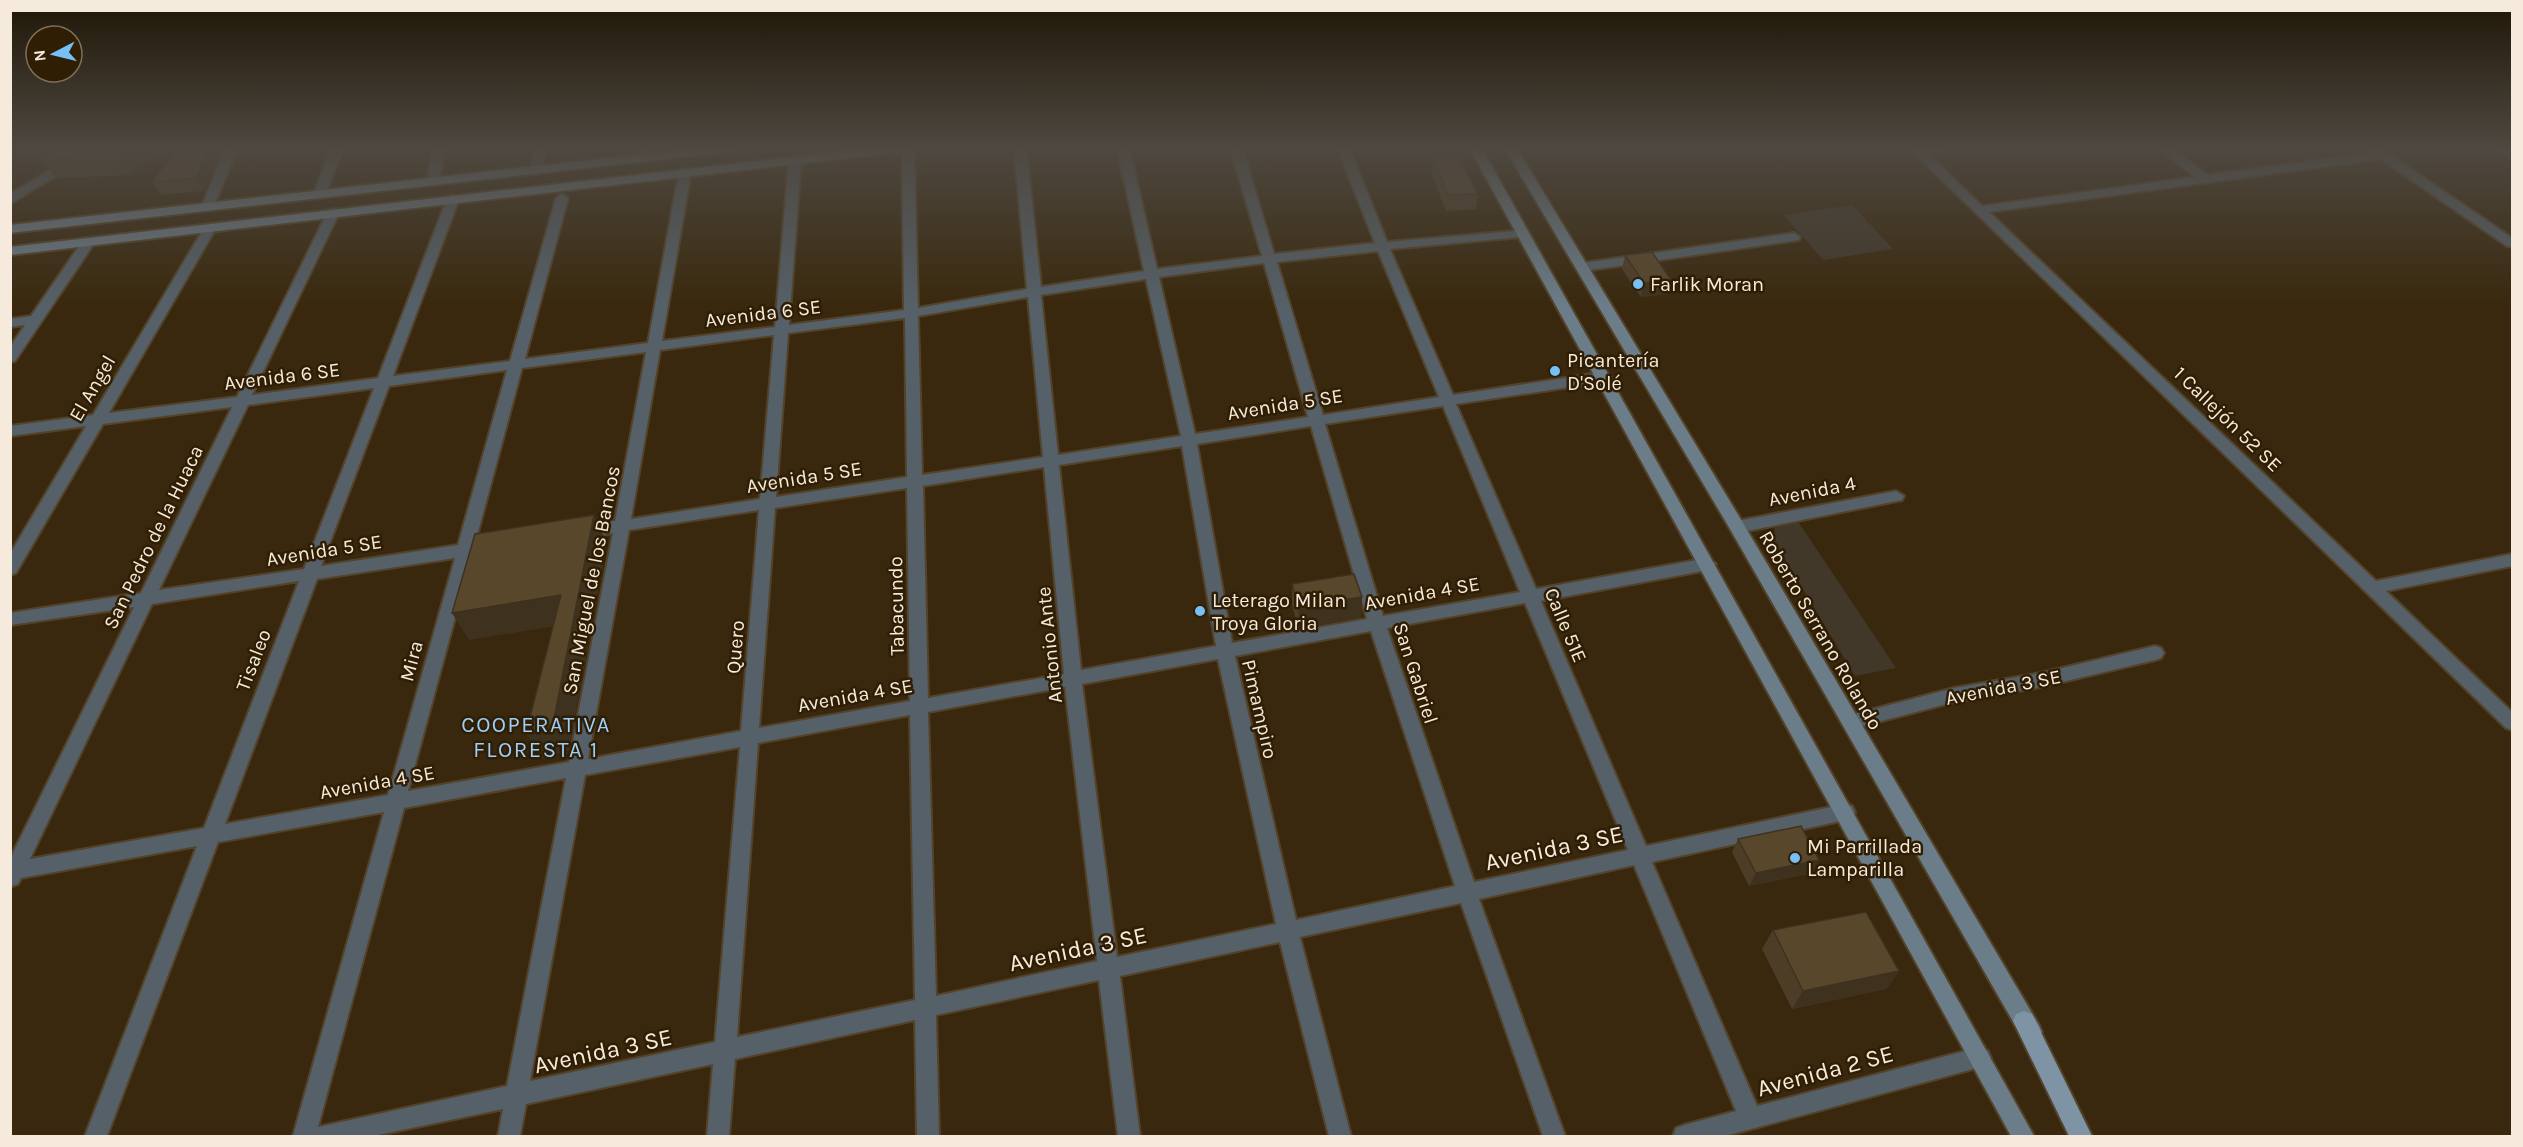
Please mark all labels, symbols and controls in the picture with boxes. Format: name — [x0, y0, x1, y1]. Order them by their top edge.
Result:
north arrow — [24, 24, 84, 84]
text: N — [29, 49, 50, 63]
place label: Farlik Moran — [1650, 273, 1764, 296]
marker: Farlik Moran — [1631, 277, 1645, 291]
street label: Avenida 6 SE — [704, 295, 822, 332]
place label: Picantería D'Solé — [1567, 349, 1659, 395]
street label: El Angel — [64, 351, 120, 425]
street label: Avenida 6 SE — [223, 358, 341, 395]
street label: 1 Callejón 52 SE — [2169, 362, 2286, 477]
marker: Picantería D'Solé — [1548, 364, 1562, 378]
street label: Avenida 5 SE — [1226, 384, 1344, 425]
street label: San Pedro de la Huaca — [99, 441, 208, 633]
street label: Avenida 5 SE — [745, 457, 863, 498]
street label: San Miguel de los Bancos — [558, 464, 625, 697]
street label: Avenida 4 — [1767, 472, 1858, 511]
street label: Roberto Serrano Rolando — [1754, 527, 1887, 734]
street label: Avenida 5 SE — [265, 530, 383, 571]
street label: Tabacundo — [884, 556, 909, 656]
street label: Avenida 4 SE — [1363, 572, 1481, 615]
street label: Calle 51E — [1540, 585, 1591, 666]
street label: Antonio Ante — [1032, 586, 1067, 704]
place label: Leterago Milan Troya Gloria — [1212, 589, 1346, 635]
marker: Leterago Milan Troya Gloria — [1193, 604, 1207, 618]
street label: Quero — [722, 619, 749, 675]
street label: San Gabriel — [1388, 620, 1443, 727]
street label: Tisaleo — [231, 626, 276, 694]
street label: Mira — [395, 638, 428, 684]
street label: Pimampiro — [1237, 657, 1282, 761]
street label: Avenida 3 SE — [1944, 665, 2063, 710]
street label: Avenida 4 SE — [796, 674, 914, 717]
district label: COOPERATIVA FLORESTA 1 — [461, 712, 611, 763]
street label: Avenida 4 SE — [318, 761, 436, 804]
street label: Avenida 3 SE — [1482, 820, 1626, 876]
place label: Mi Parrillada Lamparilla — [1807, 835, 1922, 881]
marker: Mi Parrillada Lamparilla — [1788, 851, 1802, 865]
street label: Avenida 3 SE — [1006, 921, 1150, 977]
street label: Avenida 3 SE — [531, 1023, 675, 1079]
street label: Avenida 2 SE — [1754, 1039, 1896, 1103]

